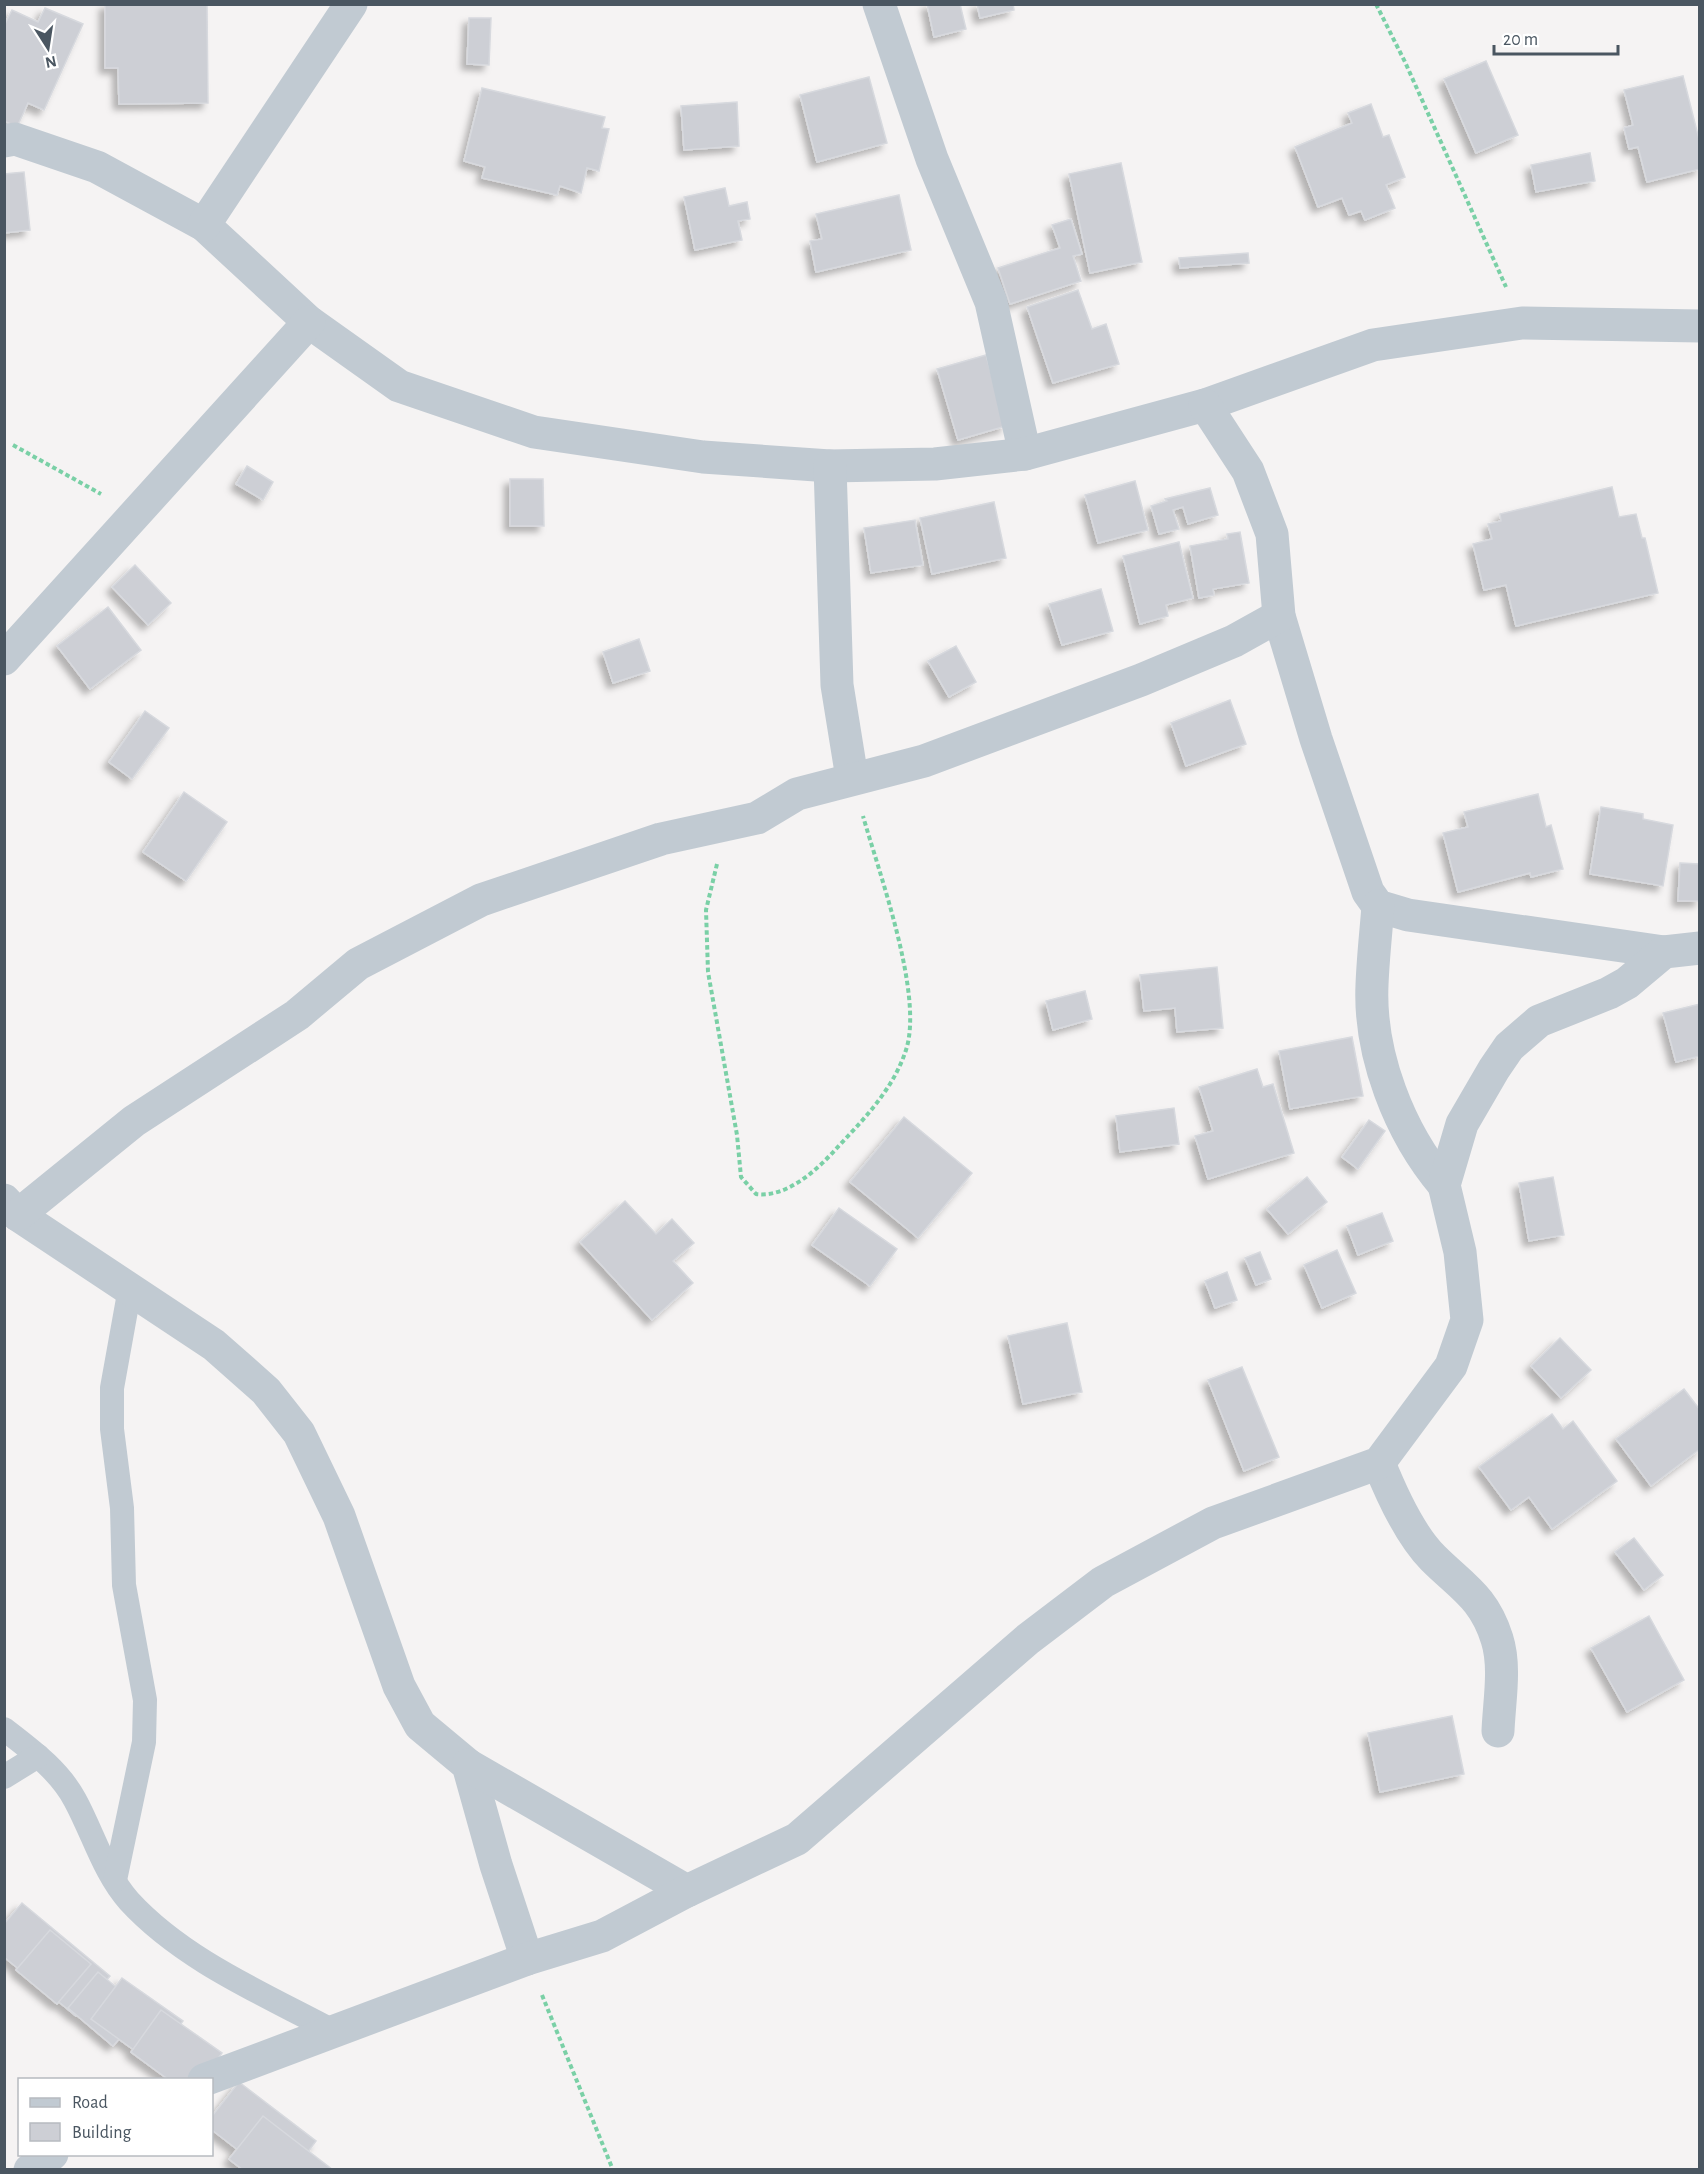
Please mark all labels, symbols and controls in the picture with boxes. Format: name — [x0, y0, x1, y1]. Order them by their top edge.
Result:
north arrow — [18, 18, 78, 78]
scale bar — [1494, 18, 1618, 56]
text: 20 m — [1503, 31, 1538, 49]
text: N — [44, 53, 58, 71]
legend — [18, 2078, 213, 2156]
text: Road — [72, 2094, 108, 2112]
text: Building — [72, 2124, 132, 2142]

